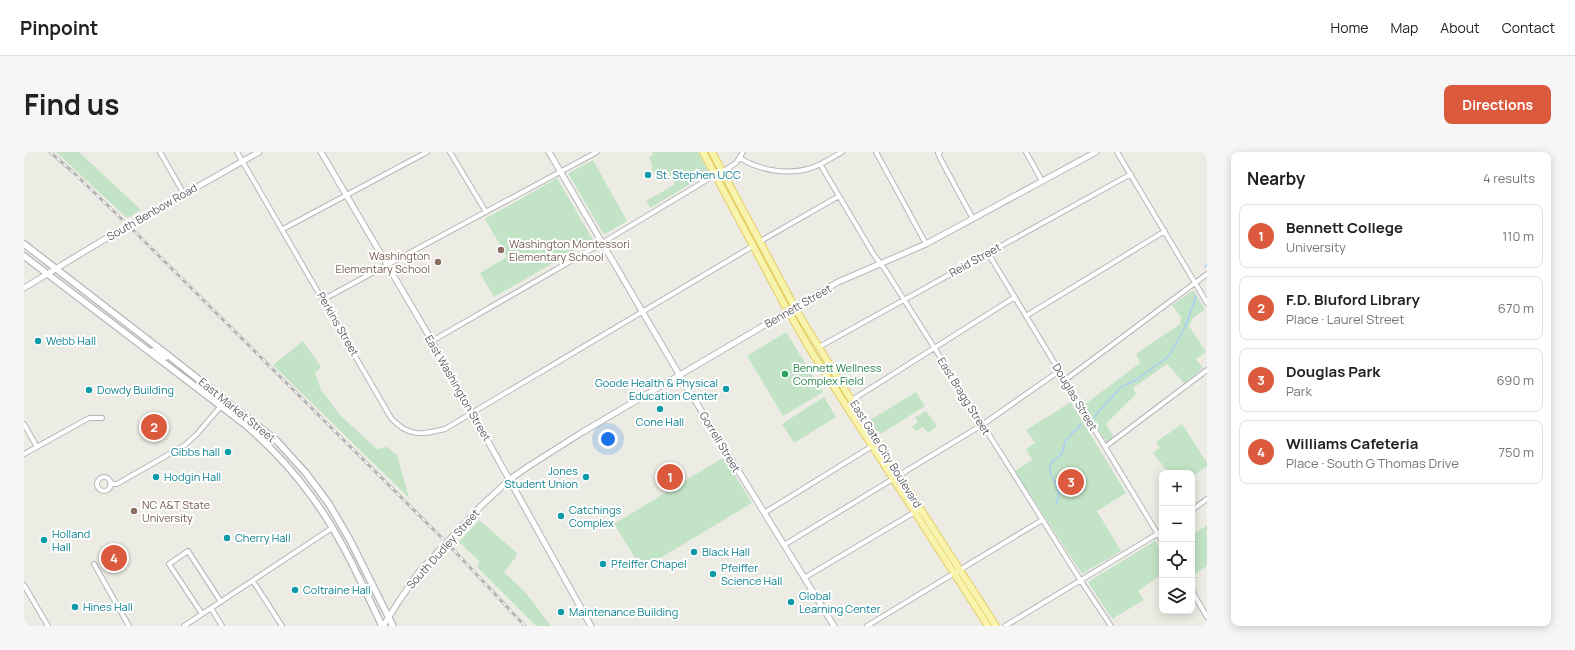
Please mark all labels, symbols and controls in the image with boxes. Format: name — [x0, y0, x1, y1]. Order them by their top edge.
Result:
text: Pinpoint — [20, 15, 98, 41]
text: Home — [1331, 18, 1368, 37]
text: Map — [1390, 18, 1418, 37]
text: About — [1440, 18, 1480, 37]
text: Contact — [1502, 18, 1555, 37]
text: Find us — [24, 85, 119, 123]
button: Directions — [1444, 85, 1551, 124]
place label: St. Stephen UCC — [656, 167, 741, 182]
text: Nearby — [1247, 167, 1305, 190]
text: 4 results — [1483, 169, 1535, 187]
marker: St. Stephen UCC — [643, 170, 653, 180]
street label: South Benbow Road — [104, 180, 200, 244]
text: Bennett College — [1286, 217, 1403, 238]
text: 1 — [1258, 227, 1264, 245]
text: 110 m — [1502, 227, 1534, 245]
place label: Washington Montessori Elementary School — [509, 236, 630, 264]
text: University — [1286, 238, 1346, 256]
street label: Reid Street — [946, 239, 1003, 280]
marker: Washington Montessori Elementary School — [496, 245, 506, 255]
place label: Washington Elementary School — [335, 248, 430, 276]
marker: Washington Elementary School — [433, 257, 443, 267]
street label: Bennett Street — [761, 280, 834, 331]
street label: Perkins Street — [314, 289, 363, 359]
text: F.D. Bluford Library — [1286, 289, 1420, 310]
text: 2 — [1257, 299, 1265, 317]
text: 670 m — [1498, 299, 1534, 317]
text: Place · Laurel Street — [1286, 310, 1404, 328]
street label: East Washington Street — [422, 332, 495, 444]
place label: Webb Hall — [46, 333, 96, 348]
marker: Webb Hall — [33, 336, 43, 346]
street label: East Bragg Street — [935, 354, 994, 437]
place label: Bennett Wellness Complex Field — [793, 360, 882, 388]
street label: Douglas Street — [1049, 360, 1101, 433]
text: Douglas Park — [1286, 361, 1380, 382]
marker: Bennett Wellness Complex Field — [780, 369, 790, 379]
text: 3 — [1257, 371, 1265, 389]
text: 690 m — [1496, 371, 1534, 389]
street label: East Market Street — [196, 374, 279, 445]
place label: Goode Health & Physical Education Center — [595, 375, 718, 403]
place label: Dowdy Building — [97, 382, 174, 397]
text: Park — [1286, 382, 1312, 400]
marker: Goode Health & Physical Education Center — [721, 384, 731, 394]
marker: Dowdy Building — [84, 385, 94, 395]
street label: East Gate City Boulevard — [847, 397, 926, 510]
marker: Cone Hall — [655, 404, 665, 414]
street label: Gorrell Street — [696, 409, 744, 475]
pin: 2 — [141, 412, 167, 442]
place label: Cone Hall — [636, 414, 684, 429]
your location — [598, 429, 618, 449]
text: Williams Cafeteria — [1286, 433, 1418, 454]
text: 4 — [1257, 443, 1265, 461]
text: 750 m — [1498, 443, 1534, 461]
place label: Gibbs hall — [171, 444, 220, 459]
marker: Gibbs hall — [223, 447, 233, 457]
text: Place · South G Thomas Drive — [1286, 454, 1459, 472]
pin: 1 — [657, 462, 683, 492]
place label: Jones Student Union — [504, 463, 578, 491]
pin: 3 — [1058, 467, 1084, 497]
place label: Hodgin Hall — [164, 469, 221, 484]
map controls — [1159, 470, 1195, 614]
button: + — [1159, 470, 1195, 506]
marker: Hodgin Hall — [151, 472, 161, 482]
marker: Jones Student Union — [581, 472, 591, 482]
place label: NC A&T State University — [142, 497, 211, 525]
place label: Catchings Complex — [569, 502, 621, 530]
marker: NC A&T State University — [129, 506, 139, 516]
street label: South Dudley Street — [403, 506, 483, 592]
button: − — [1159, 506, 1195, 542]
marker: Catchings Complex — [556, 511, 566, 521]
place label: Holland Hall — [52, 526, 90, 554]
place label: Cherry Hall — [235, 530, 290, 545]
marker: Cherry Hall — [222, 533, 232, 543]
marker: Holland Hall — [39, 535, 49, 545]
button: locate — [1159, 542, 1195, 578]
pin: 4 — [101, 543, 127, 573]
place label: Black Hall — [702, 544, 750, 559]
marker: Black Hall — [689, 547, 699, 557]
place label: Pfeiffer Chapel — [611, 556, 686, 571]
marker: Pfeiffer Chapel — [598, 559, 608, 569]
place label: Pfeiffer Science Hall — [721, 560, 782, 588]
marker: Pfeiffer Science Hall — [708, 569, 718, 579]
button: layers — [1159, 578, 1195, 614]
place label: Coltraine Hall — [303, 582, 371, 597]
marker: Coltraine Hall — [290, 585, 300, 595]
place label: Global Learning Center — [799, 588, 881, 616]
marker: Global Learning Center — [786, 597, 796, 607]
place label: Hines Hall — [83, 599, 133, 614]
marker: Hines Hall — [70, 602, 80, 612]
place label: Maintenance Building — [569, 604, 678, 619]
marker: Maintenance Building — [556, 607, 566, 617]

